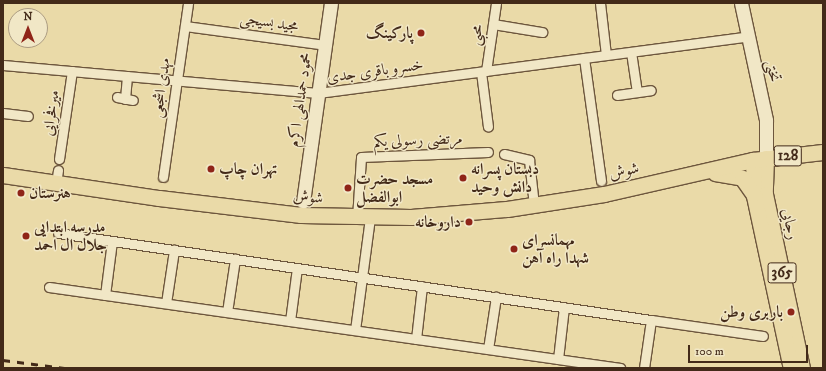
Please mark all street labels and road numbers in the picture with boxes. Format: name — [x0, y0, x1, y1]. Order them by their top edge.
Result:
street label: مجید بسیجی — [238, 8, 300, 36]
street label: محبی — [465, 23, 487, 47]
street label: محمود حمدالهی اکرم — [284, 52, 316, 148]
street label: خسرو باقری جدی — [326, 55, 424, 87]
street label: مهدی اشجعی — [147, 57, 175, 119]
street label: تختی — [761, 58, 785, 84]
street label: میرفخرایی — [38, 89, 64, 137]
street label: مرتضی رسولی یکم — [373, 129, 463, 151]
road number: 128 — [773, 143, 803, 169]
street label: شوش — [607, 158, 641, 184]
street label: شوش — [292, 186, 324, 208]
street label: رجایی — [777, 207, 803, 241]
road number: 365 — [767, 260, 797, 286]

